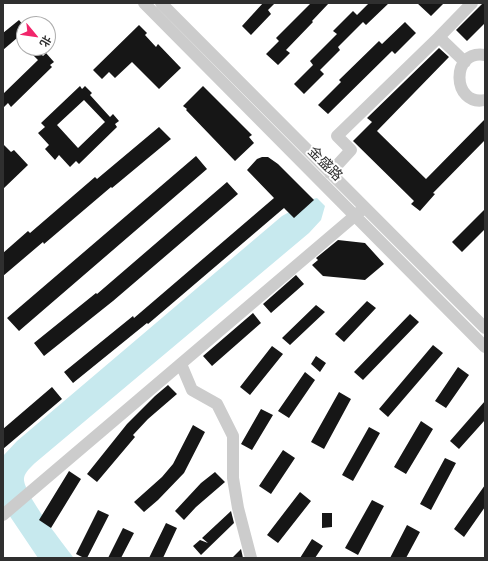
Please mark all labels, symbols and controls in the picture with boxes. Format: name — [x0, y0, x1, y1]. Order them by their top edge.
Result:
north arrow — [16, 16, 56, 56]
text: 北 — [37, 33, 54, 50]
street label: 金盛路 — [304, 143, 346, 185]

